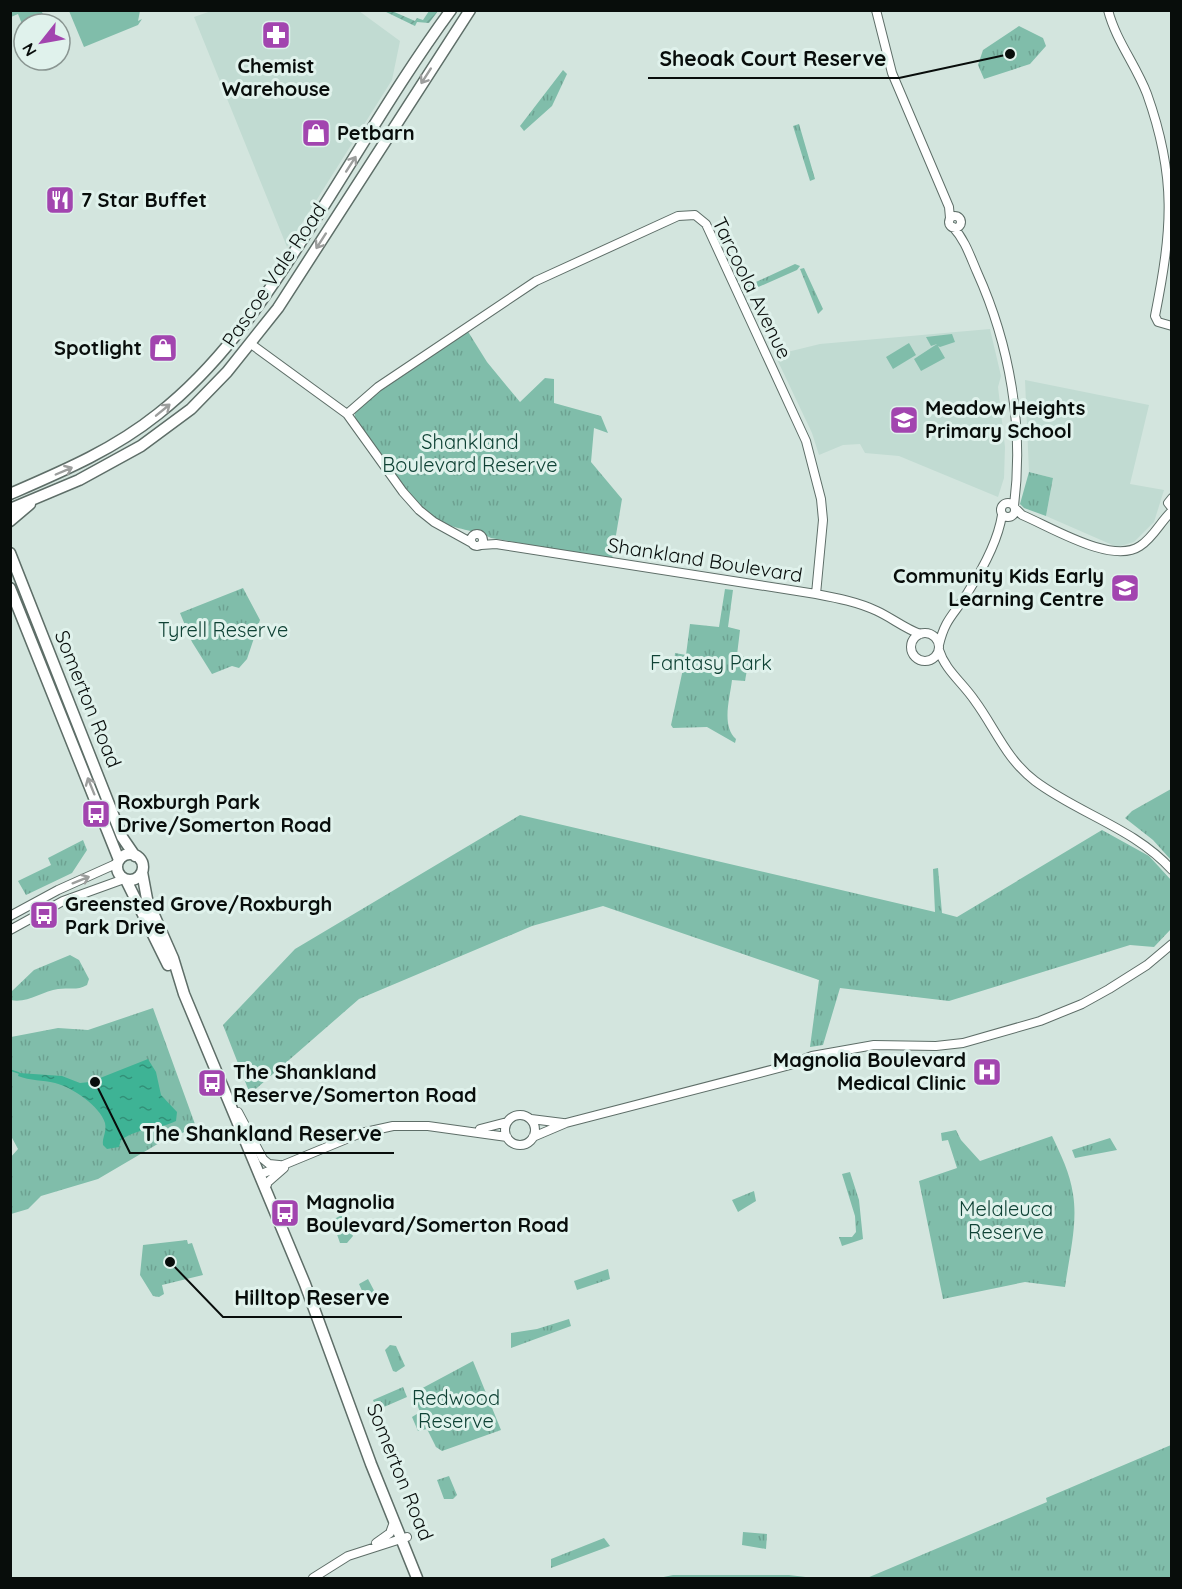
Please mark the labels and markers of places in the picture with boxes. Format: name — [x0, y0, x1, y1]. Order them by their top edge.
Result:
pharmacy icon: Chemist Warehouse — [260, 19, 292, 51]
callout: Sheoak Court Reserve — [648, 39, 899, 78]
place label: Chemist Warehouse — [222, 53, 330, 101]
shop icon: Petbarn — [300, 117, 332, 149]
place label: Petbarn — [337, 120, 415, 145]
restaurant icon: 7 Star Buffet — [44, 184, 76, 216]
place label: 7 Star Buffet — [81, 187, 207, 212]
shop icon: Spotlight — [147, 332, 179, 364]
place label: Spotlight — [54, 335, 142, 360]
place label: Meadow Heights Primary School — [925, 395, 1085, 443]
school or university icon: Meadow Heights Primary School — [888, 404, 920, 436]
place label: Community Kids Early Learning Centre — [893, 563, 1104, 611]
school or university icon: Community Kids Early Learning Centre — [1109, 572, 1141, 604]
place label: Roxburgh Park Drive/Somerton Road — [117, 789, 332, 837]
bus stop icon: Roxburgh Park Drive/Somerton Road — [80, 798, 112, 830]
place label: Greensted Grove/Roxburgh Park Drive — [65, 891, 332, 939]
bus stop icon: Greensted Grove/Roxburgh Park Drive — [28, 899, 60, 931]
place label: Magnolia Boulevard Medical Clinic — [773, 1047, 966, 1095]
hospital icon: Magnolia Boulevard Medical Clinic — [971, 1056, 1003, 1088]
place label: The Shankland Reserve/Somerton Road — [233, 1059, 477, 1107]
bus stop icon: The Shankland Reserve/Somerton Road — [196, 1067, 228, 1099]
callout: The Shankland Reserve — [130, 1114, 394, 1153]
place label: Magnolia Boulevard/Somerton Road — [306, 1189, 569, 1237]
bus stop icon: Magnolia Boulevard/Somerton Road — [269, 1197, 301, 1229]
callout: Hilltop Reserve — [223, 1278, 402, 1317]

